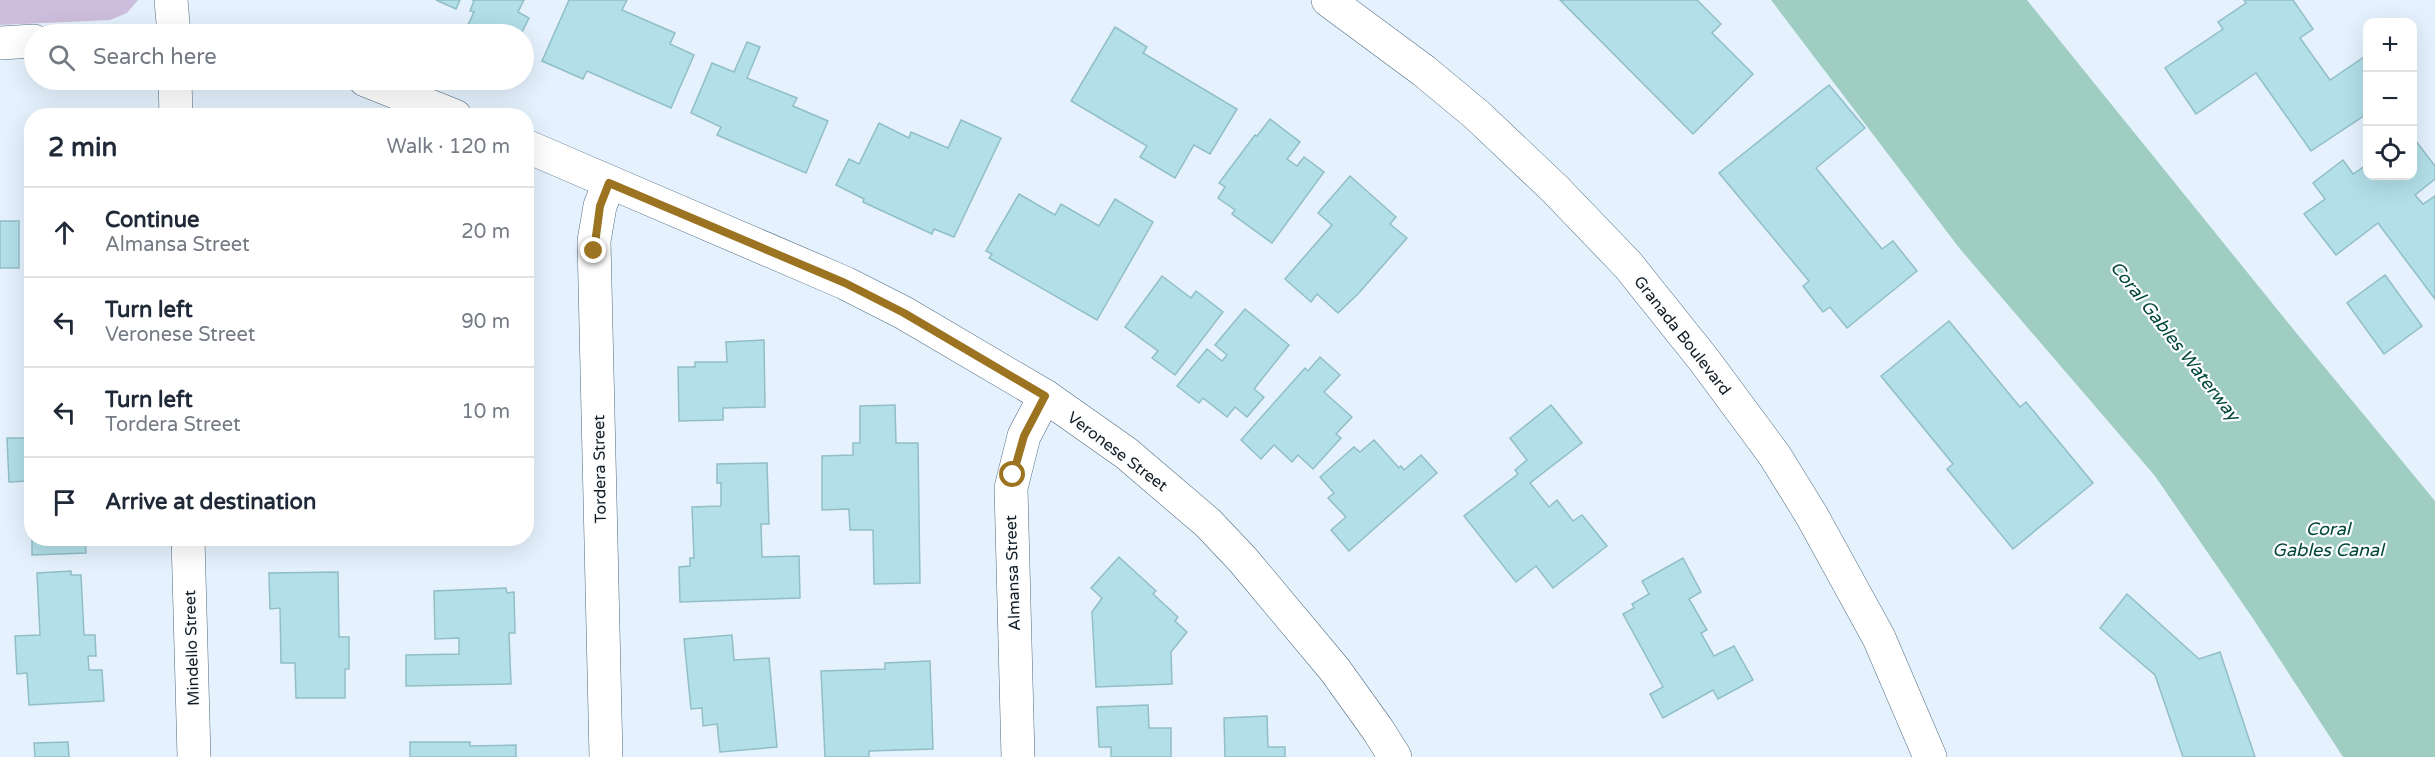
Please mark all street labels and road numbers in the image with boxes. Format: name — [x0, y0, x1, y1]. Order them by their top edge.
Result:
street label: Granada Boulevard — [1629, 272, 1735, 399]
street label: Veronese Street — [1063, 408, 1171, 496]
street label: Tordera Street — [589, 415, 611, 523]
street label: Almansa Street — [1001, 515, 1025, 631]
street label: Mindello Street — [180, 590, 204, 706]

